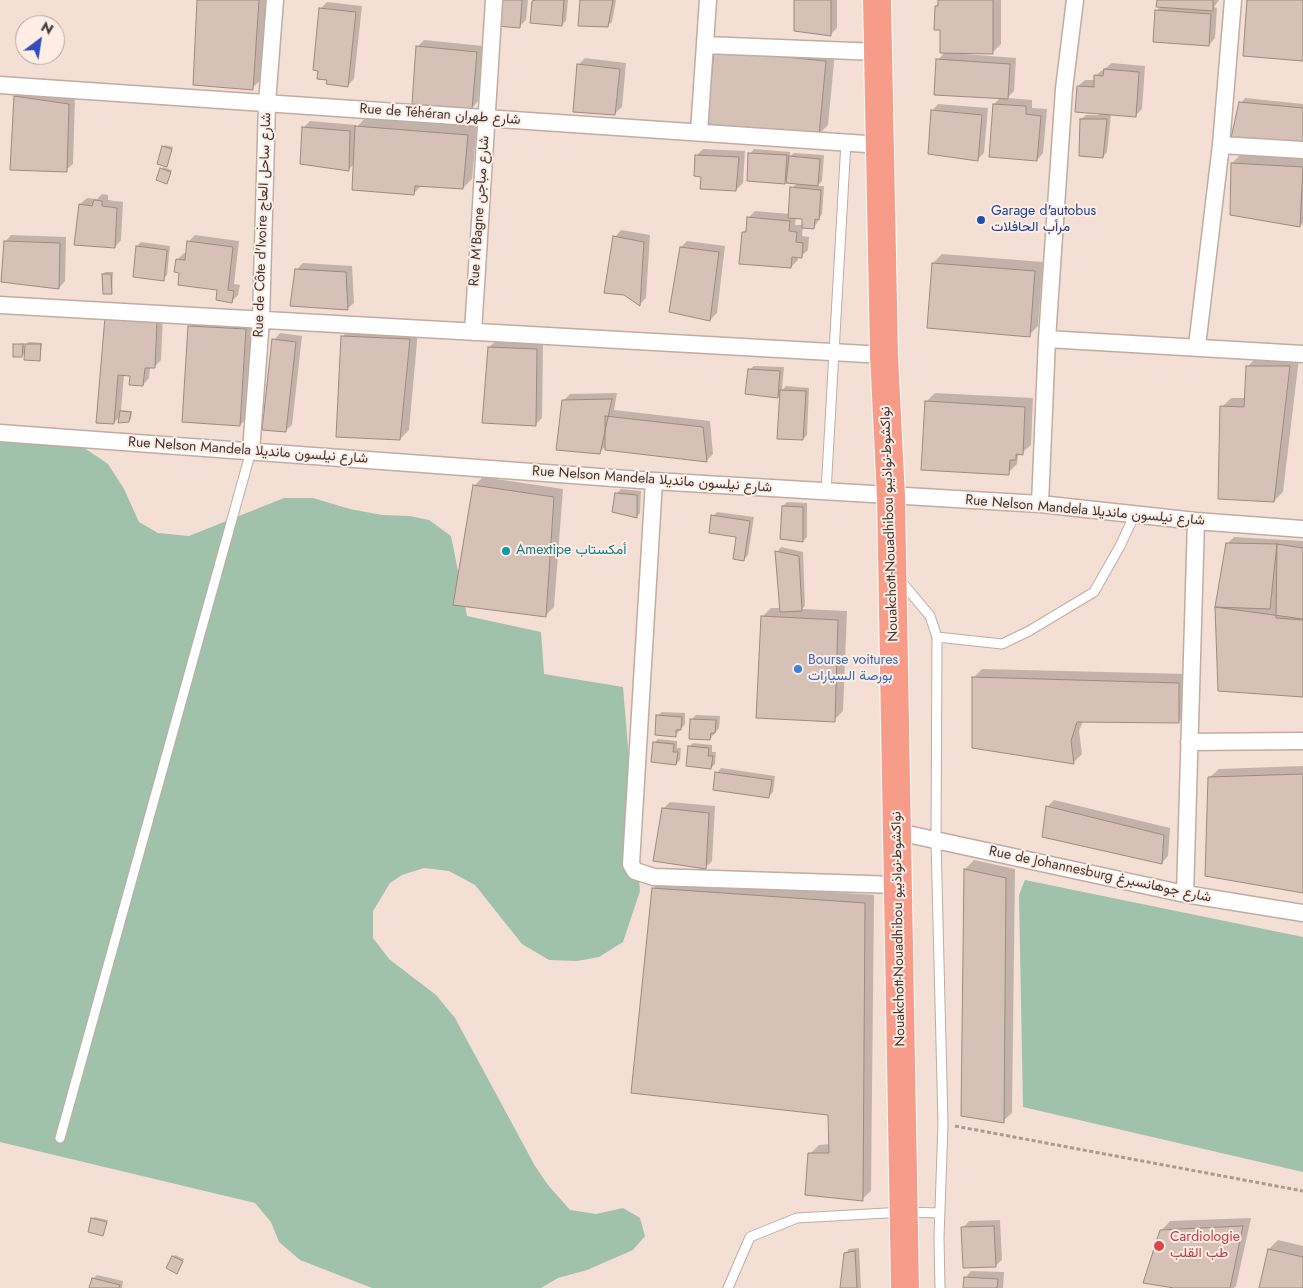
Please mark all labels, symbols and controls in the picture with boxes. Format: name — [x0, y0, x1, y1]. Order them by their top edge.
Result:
north arrow — [15, 15, 65, 65]
text: N — [37, 17, 57, 39]
street label: Rue de Téhéran شارع طهران — [359, 101, 521, 129]
street label: Rue de Côte d'Ivoire شارع ساحل العاج — [251, 112, 275, 338]
street label: Rue M'Bagne شارع مباجن — [466, 135, 494, 287]
place label: Garage d'autobus مرأب الحافلات — [991, 204, 1096, 236]
marker: Garage d'autobus مرأب الحافلات — [975, 214, 987, 226]
street label: Nouakchott-Nouadhibou نواكشوط-نواذيبو — [878, 406, 902, 642]
street label: Rue Nelson Mandela شارع نيلسون مانديلا — [127, 434, 369, 468]
street label: Rue Nelson Mandela شارع نيلسون مانديلا — [531, 463, 773, 497]
street label: Rue Nelson Mandela شارع نيلسون مانديلا — [965, 492, 1205, 530]
place label: Amextipe أمكستاب — [516, 543, 626, 559]
marker: Amextipe أمكستاب — [500, 545, 512, 557]
place label: Bourse voitures بورصة السيارات — [808, 653, 898, 686]
marker: Bourse voitures بورصة السيارات — [792, 663, 804, 675]
street label: Nouakchott-Nouadhibou نواكشوط-نواذيبو — [889, 811, 909, 1047]
street label: Rue de Johannesburg شارع جوهانسبرغ — [987, 843, 1213, 907]
place label: Cardiologie طب القلب — [1170, 1230, 1240, 1262]
marker: Cardiologie طب القلب — [1152, 1239, 1166, 1253]

